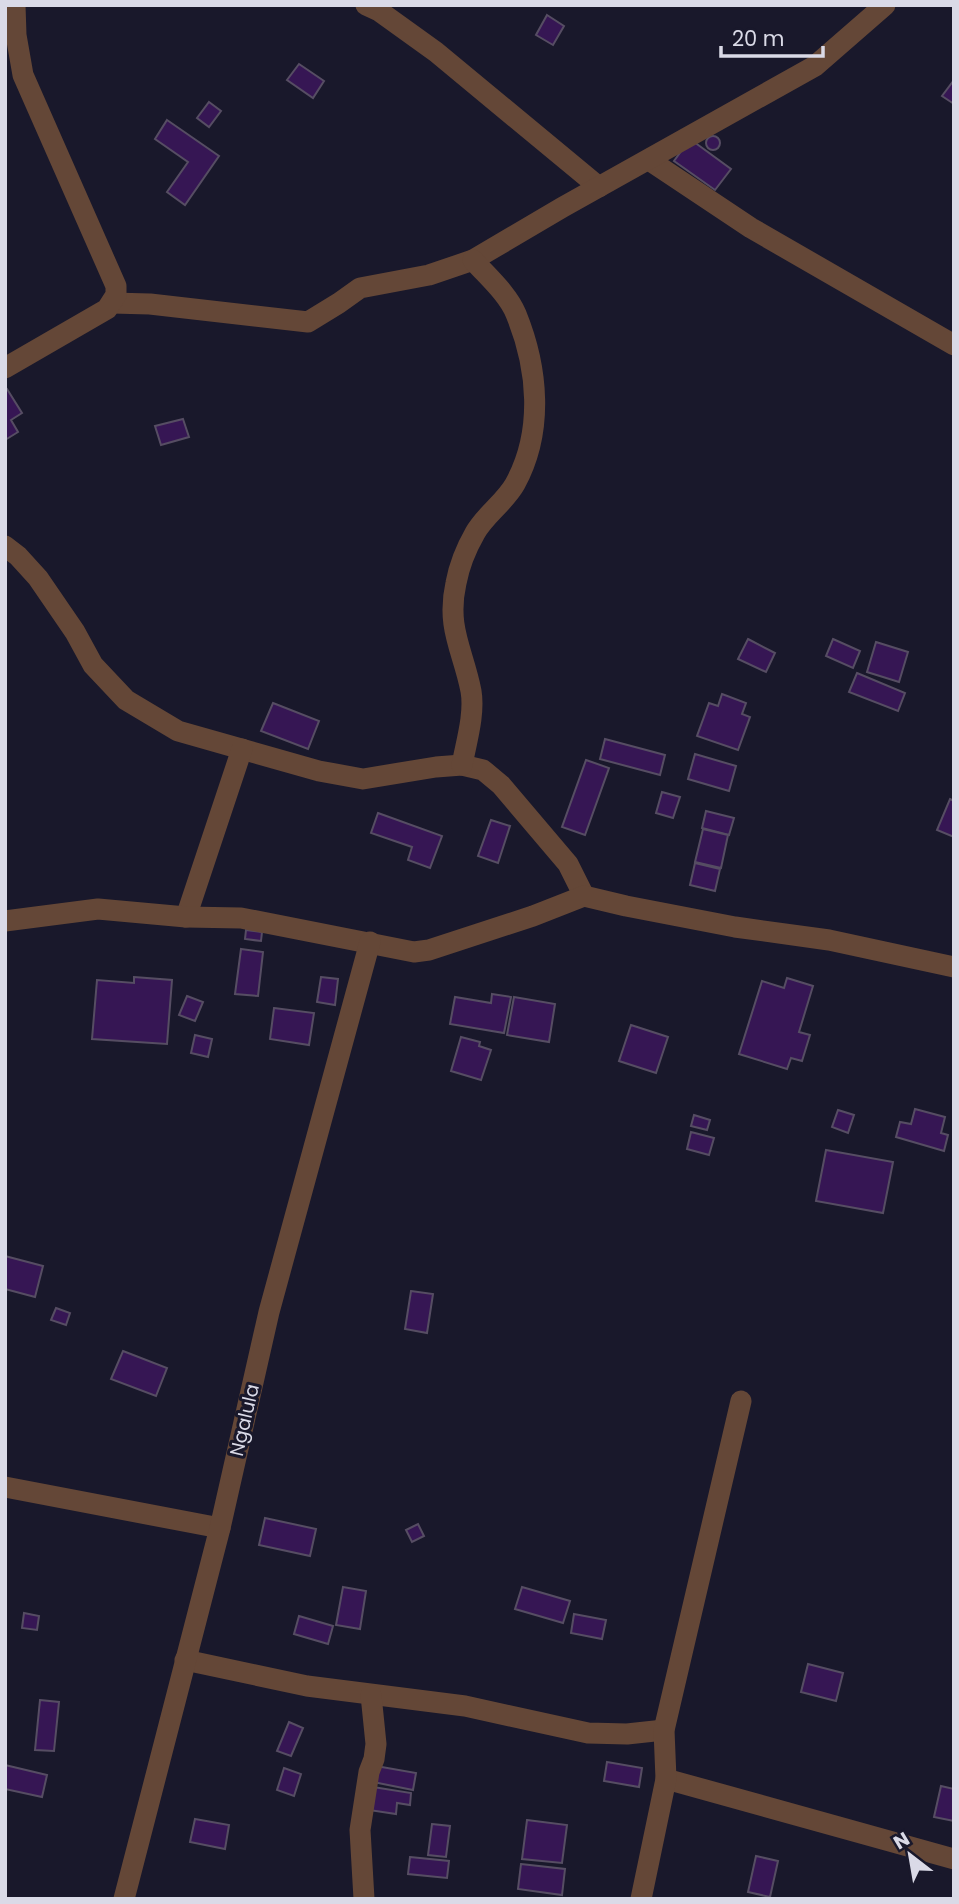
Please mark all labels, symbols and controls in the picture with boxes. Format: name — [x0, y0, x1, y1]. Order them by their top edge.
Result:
scale bar — [721, 14, 822, 58]
text: 20 m — [732, 24, 785, 53]
street label: Ngalula — [223, 1381, 266, 1459]
north arrow — [875, 1820, 945, 1890]
text: N — [888, 1826, 915, 1856]

